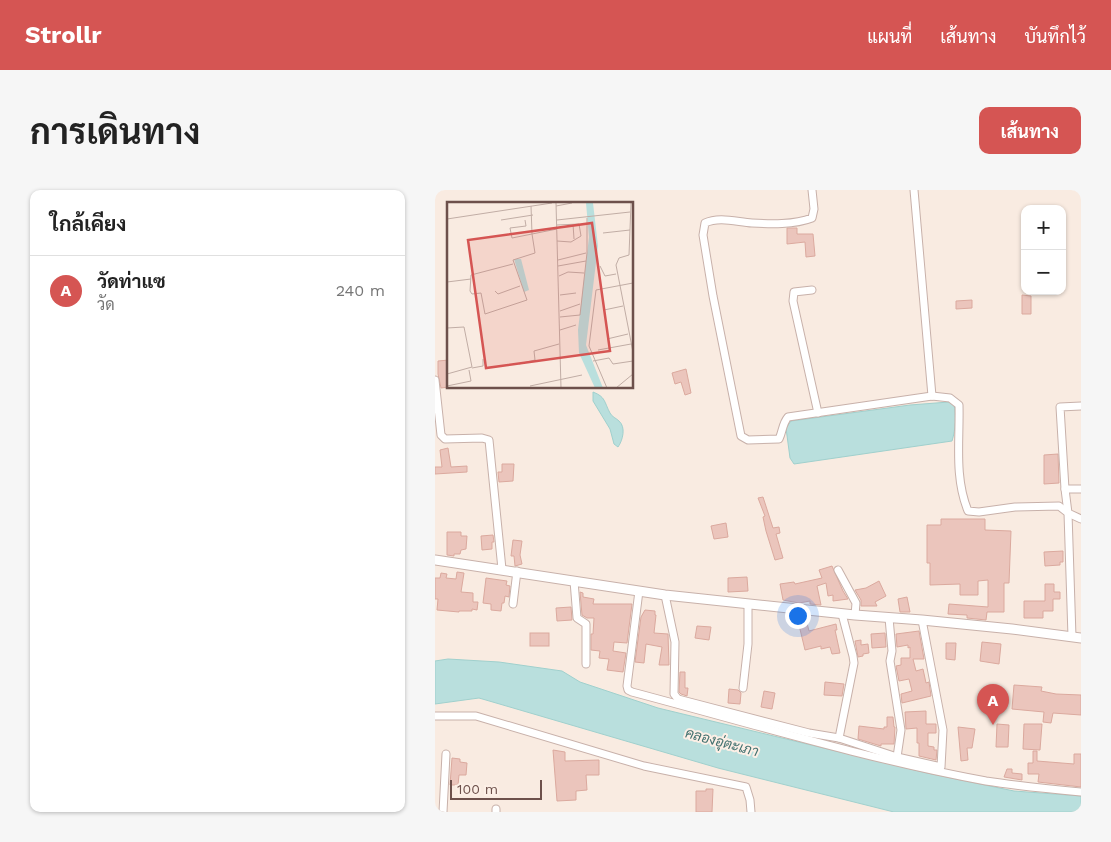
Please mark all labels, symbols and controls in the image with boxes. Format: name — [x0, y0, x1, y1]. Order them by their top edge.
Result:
text: Strollr — [25, 21, 102, 49]
text: แผนที่ — [867, 26, 912, 47]
text: เส้นทาง — [940, 26, 996, 47]
text: บันทึกไว้ — [1024, 26, 1086, 47]
button: เส้นทาง — [979, 107, 1081, 154]
text: การเดินทาง — [30, 111, 200, 153]
inset map — [447, 202, 634, 389]
map controls — [1021, 205, 1066, 295]
button: + — [1021, 205, 1066, 250]
text: ใกล้เคียง — [50, 211, 126, 236]
button: − — [1021, 250, 1066, 295]
text: วัดท่าแซ — [97, 270, 166, 293]
text: A — [61, 281, 71, 300]
text: 240 m — [336, 281, 385, 300]
text: วัด — [97, 295, 115, 314]
your location — [785, 603, 811, 629]
pin: A — [977, 684, 1009, 725]
water label: คลองอุ่ตะเภา — [683, 725, 761, 761]
scale bar — [450, 777, 543, 800]
text: 100 m — [457, 781, 498, 797]

